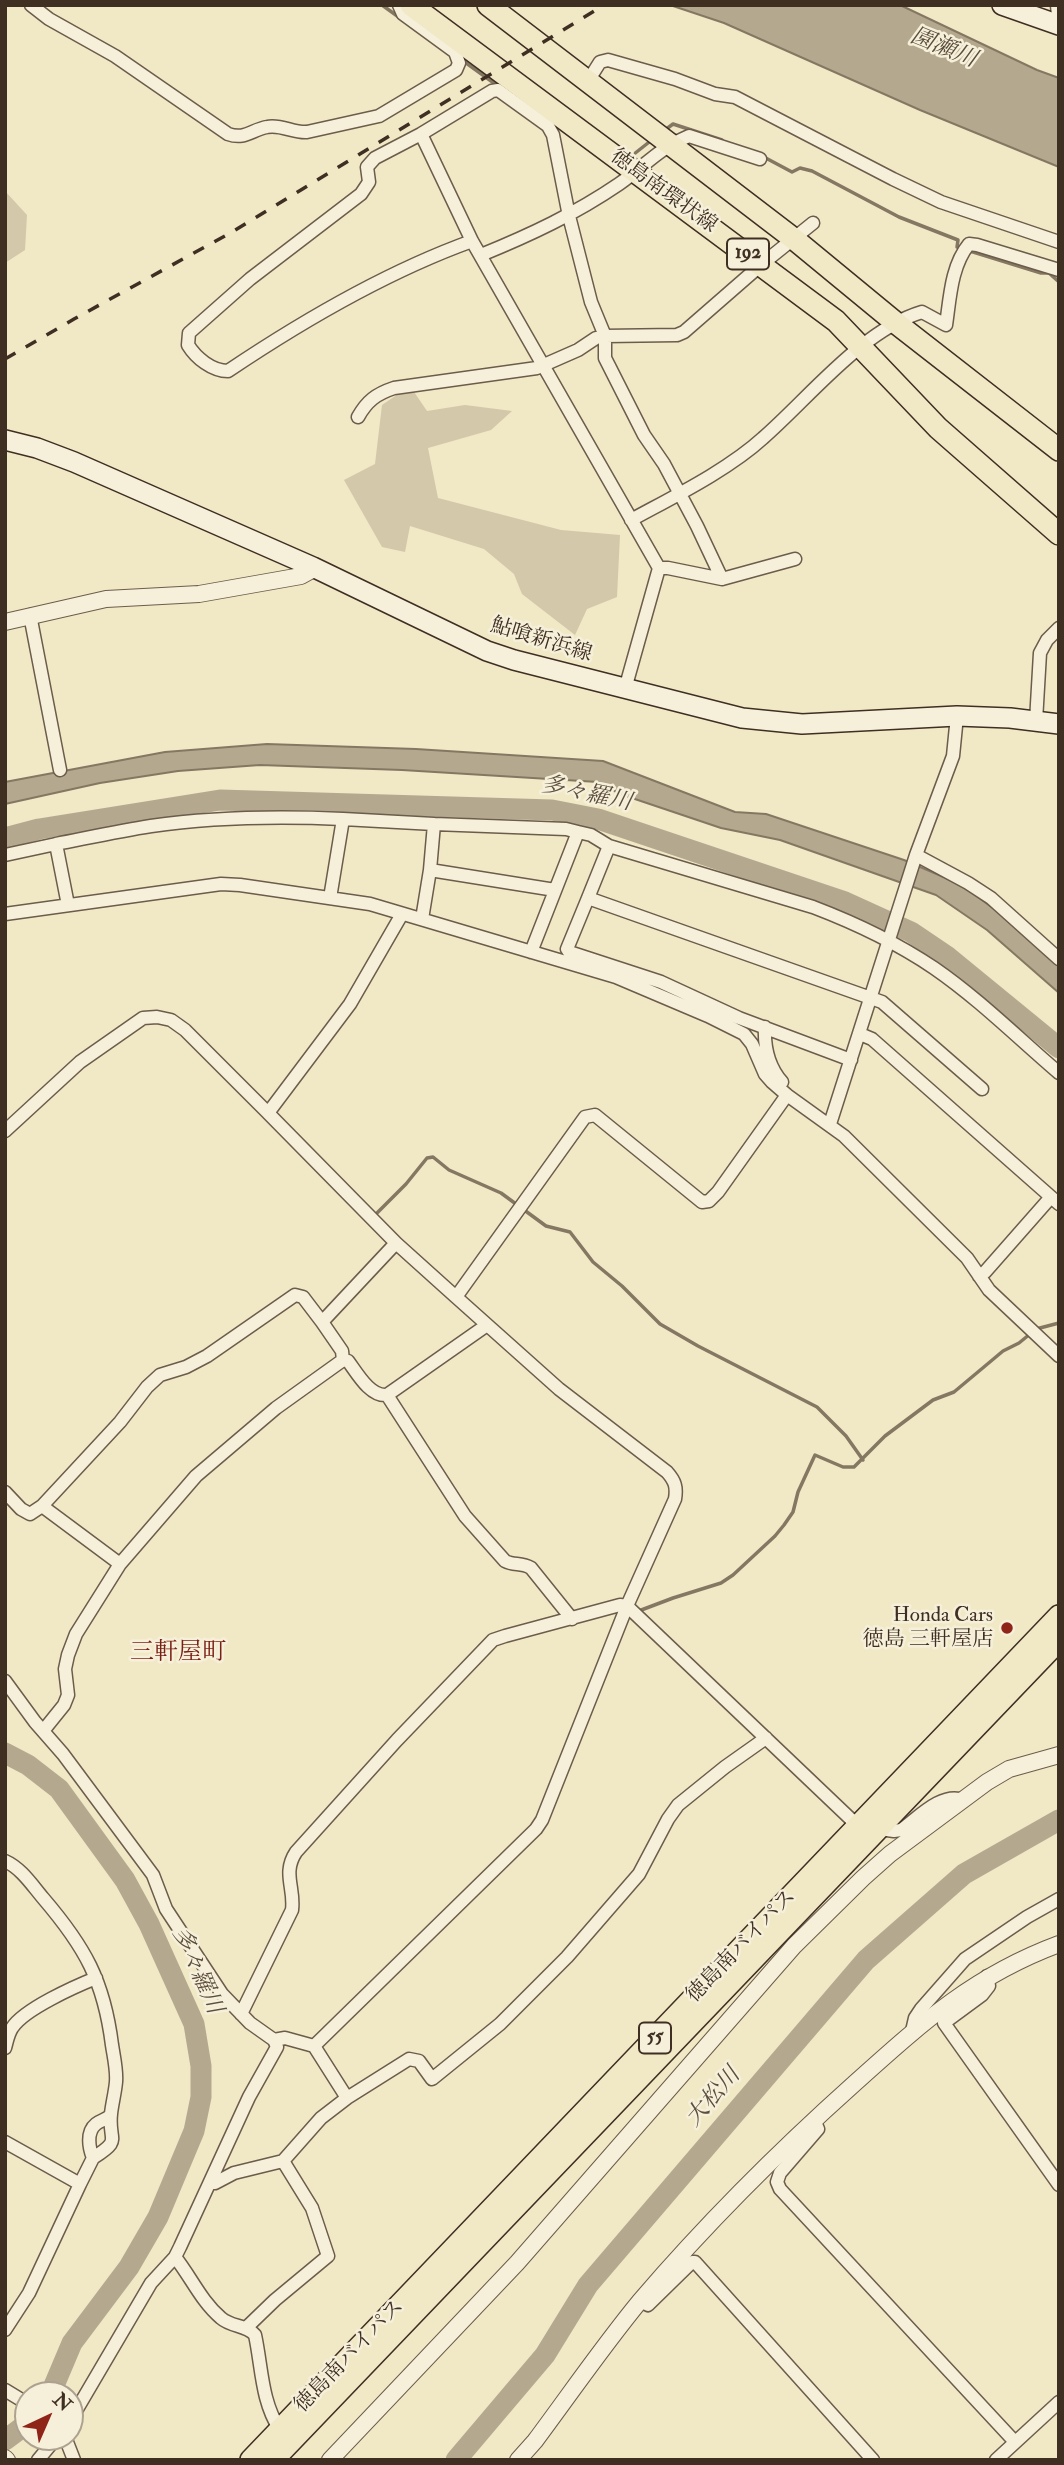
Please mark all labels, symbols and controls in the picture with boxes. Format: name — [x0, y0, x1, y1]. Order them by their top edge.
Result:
water label: 園瀬川 — [906, 23, 980, 75]
street label: 徳島南環状線 — [605, 145, 721, 239]
road number: 192 — [727, 238, 769, 270]
street label: 鮎喰新浜線 — [487, 614, 595, 668]
water label: 多々羅川 — [538, 772, 634, 818]
place label: Honda Cars 徳島 三軒屋店 — [863, 1603, 993, 1653]
marker: Honda Cars 徳島 三軒屋店 — [999, 1620, 1015, 1636]
district label: 三軒屋町 — [130, 1640, 226, 1668]
street label: 徳島南バイパス — [682, 1885, 802, 2009]
water label: 多々羅川 — [165, 1923, 227, 2019]
road number: 55 — [639, 2022, 671, 2054]
water label: 大松川 — [681, 2063, 747, 2133]
street label: 徳島南バイパス — [290, 2295, 410, 2419]
north arrow — [14, 2381, 84, 2451]
text: N — [48, 2388, 77, 2417]

